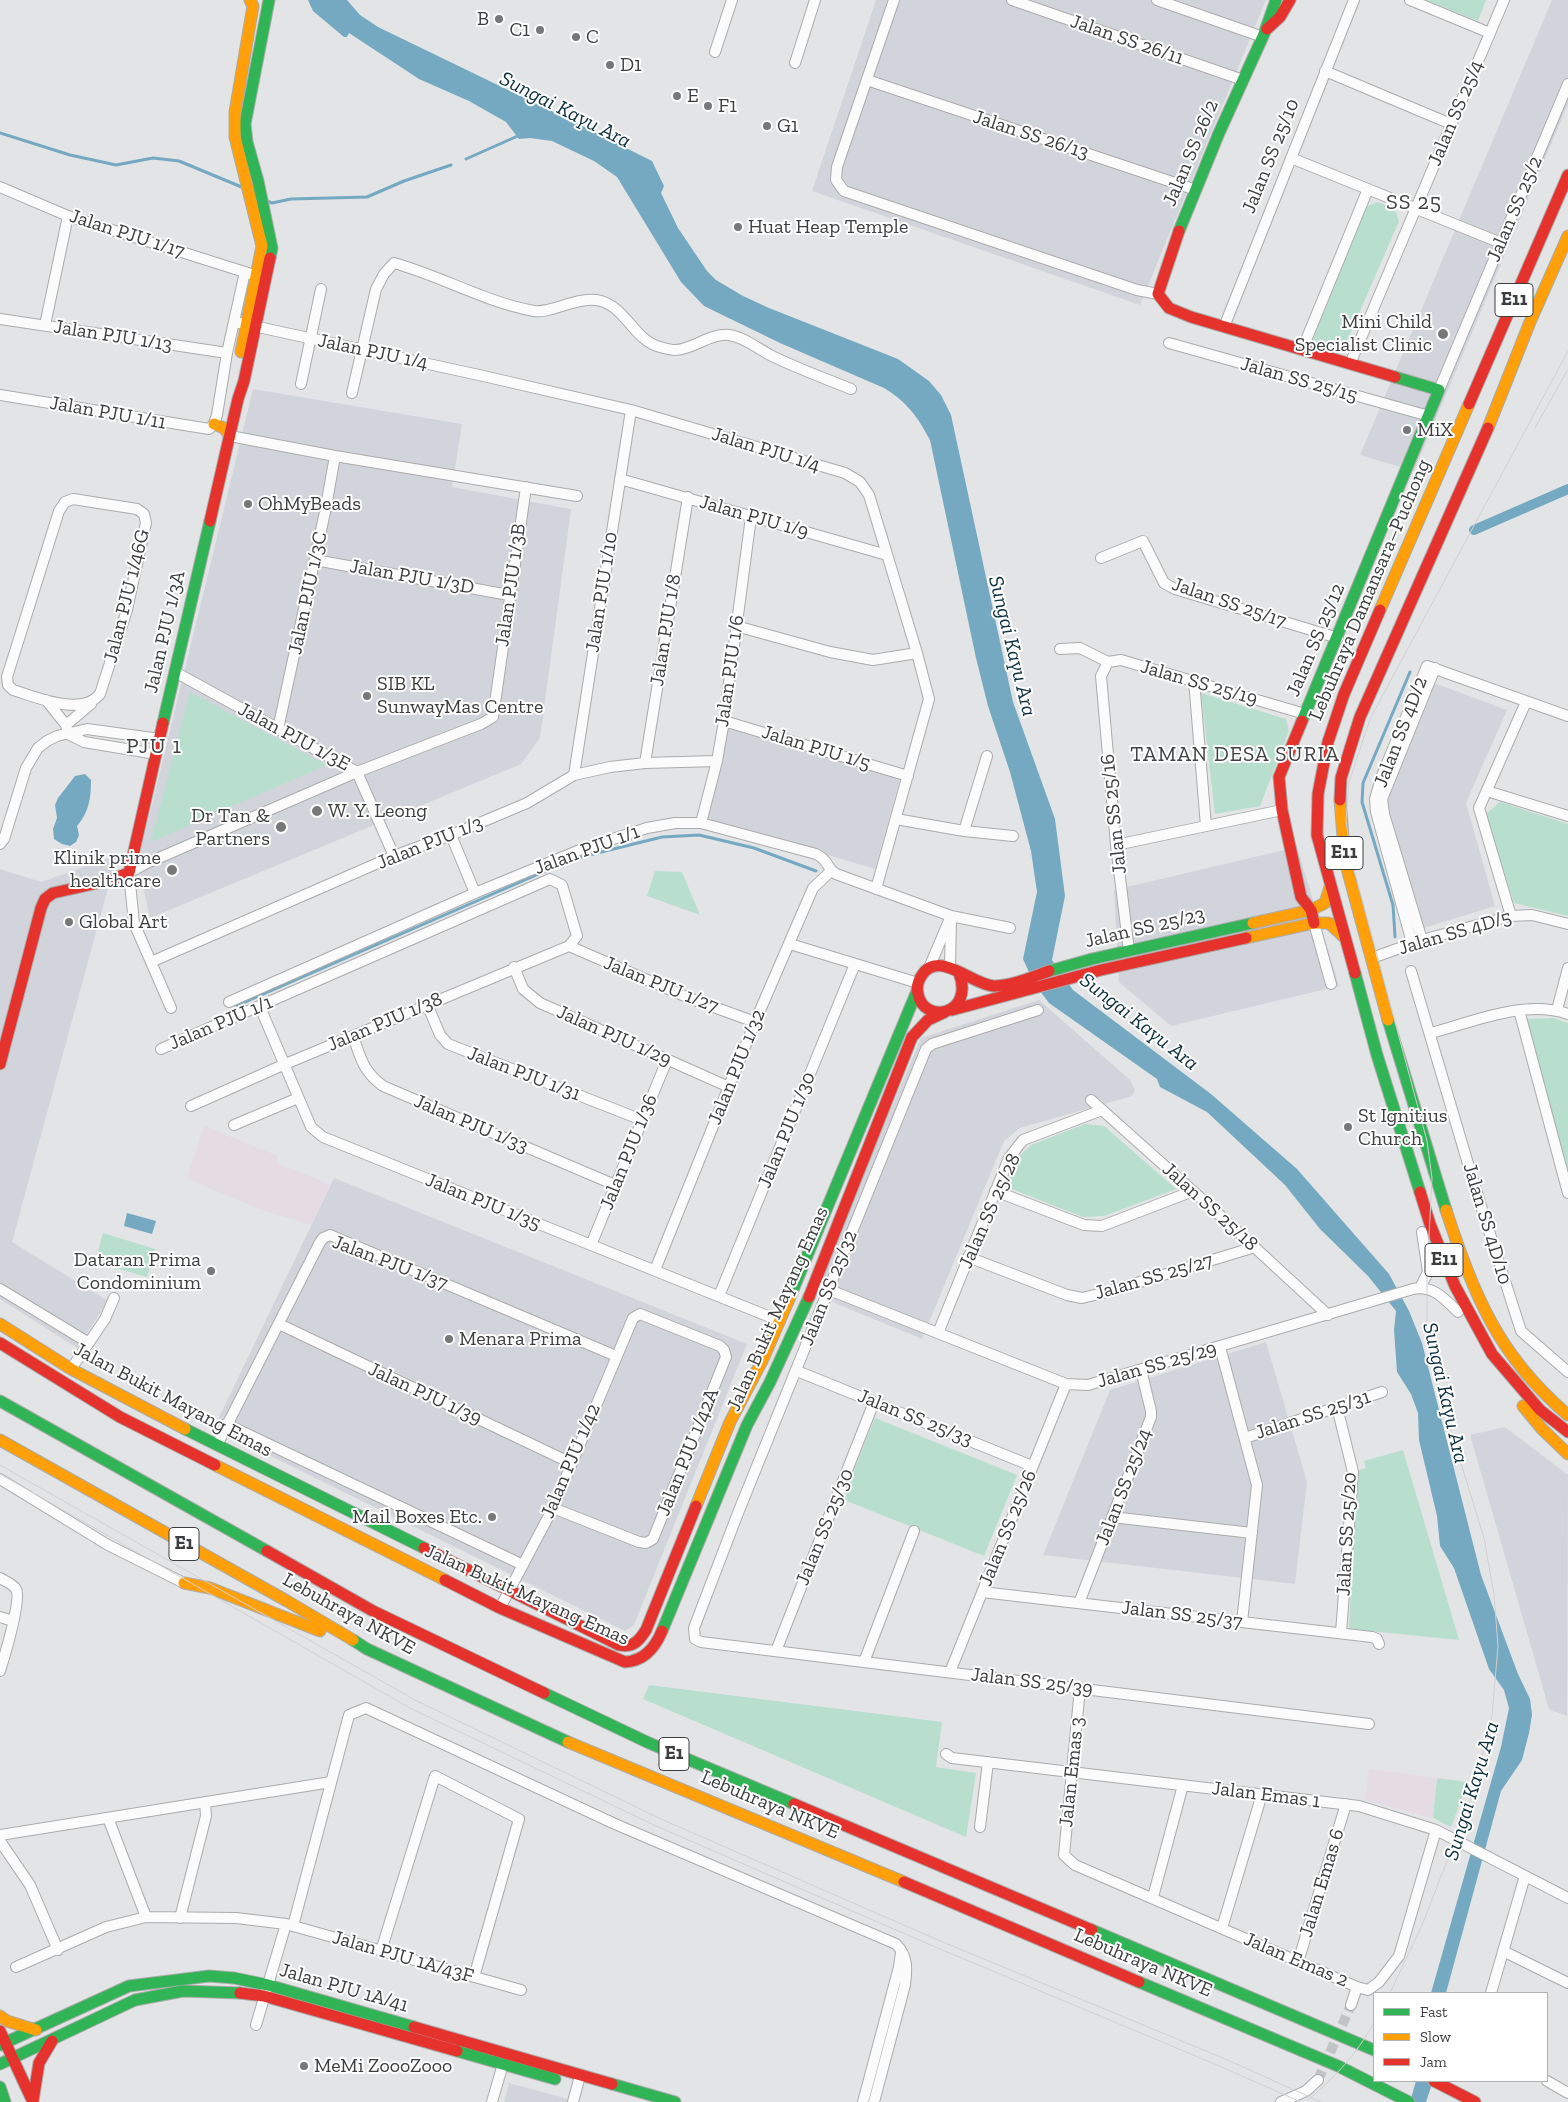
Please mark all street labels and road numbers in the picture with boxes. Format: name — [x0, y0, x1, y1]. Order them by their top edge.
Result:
street label: Jalan SS 26/11 — [1067, 9, 1187, 71]
street label: Jalan SS 25/4 — [1423, 57, 1489, 169]
street label: Jalan SS 25/10 — [1237, 95, 1305, 217]
street label: Jalan SS 26/2 — [1158, 96, 1224, 210]
street label: Jalan SS 26/13 — [970, 105, 1092, 165]
street label: Jalan SS 25/2 — [1482, 153, 1548, 265]
street label: Jalan PJU 1/17 — [67, 204, 187, 264]
road number: E11 — [1495, 284, 1533, 316]
street label: Jalan PJU 1/13 — [52, 315, 174, 357]
street label: Jalan PJU 1/4 — [316, 329, 430, 375]
street label: Jalan SS 25/15 — [1238, 352, 1360, 408]
street label: Jalan PJU 1/11 — [48, 391, 168, 435]
street label: Jalan PJU 1/4 — [709, 422, 823, 478]
street label: Lebuhraya Damansara–Puchong — [1304, 456, 1436, 724]
street label: Jalan PJU 1/9 — [697, 490, 811, 544]
street label: Jalan PJU 1/3B — [490, 522, 532, 648]
street label: Jalan PJU 1/46G — [99, 527, 155, 665]
street label: Jalan PJU 1/3C — [283, 529, 333, 657]
street label: Jalan PJU 1/10 — [581, 530, 623, 654]
street label: Jalan PJU 1/3D — [348, 554, 476, 600]
street label: Jalan PJU 1/3A — [139, 569, 191, 695]
street label: Jalan PJU 1/8 — [645, 572, 687, 688]
street label: Jalan SS 25/17 — [1169, 572, 1289, 634]
street label: Jalan SS 25/12 — [1281, 580, 1351, 700]
street label: Jalan PJU 1/6 — [710, 614, 750, 728]
street label: Jalan SS 25/19 — [1138, 655, 1260, 711]
street label: Jalan SS 4D/2 — [1369, 673, 1433, 791]
street label: Jalan PJU 1/3E — [234, 697, 354, 777]
street label: Jalan PJU 1/5 — [759, 720, 873, 776]
street label: Jalan SS 25/16 — [1096, 753, 1132, 875]
street label: Jalan PJU 1/3 — [374, 811, 486, 875]
street label: Jalan PJU 1/1 — [531, 820, 643, 880]
road number: E11 — [1325, 836, 1363, 870]
street label: Jalan SS 25/23 — [1083, 903, 1207, 953]
street label: Jalan SS 4D/5 — [1396, 905, 1514, 961]
street label: Jalan PJU 1/27 — [600, 951, 722, 1019]
street label: Jalan PJU 1/38 — [324, 987, 446, 1057]
street label: Jalan PJU 1/1 — [166, 990, 276, 1056]
street label: Jalan PJU 1/29 — [553, 1000, 675, 1072]
street label: Jalan PJU 1/32 — [703, 1006, 771, 1128]
street label: Jalan PJU 1/31 — [464, 1041, 584, 1107]
street label: Jalan PJU 1/30 — [753, 1068, 821, 1192]
street label: Jalan PJU 1/33 — [410, 1089, 532, 1159]
street label: Jalan PJU 1/36 — [595, 1091, 663, 1213]
street label: Jalan SS 25/28 — [954, 1150, 1026, 1272]
street label: Jalan SS 25/18 — [1157, 1158, 1263, 1256]
street label: Jalan SS 4D/10 — [1457, 1160, 1517, 1288]
street label: Jalan PJU 1/35 — [422, 1168, 544, 1236]
street label: Jalan Bukit Mayang Emas — [722, 1203, 834, 1415]
street label: Jalan SS 25/32 — [795, 1227, 863, 1349]
street label: Jalan PJU 1/37 — [329, 1230, 451, 1296]
road number: E11 — [1425, 1244, 1463, 1276]
street label: Jalan SS 25/27 — [1092, 1249, 1216, 1305]
street label: Jalan SS 25/29 — [1095, 1336, 1219, 1394]
street label: Jalan Bukit Mayang Emas — [70, 1337, 276, 1463]
street label: Jalan PJU 1/39 — [364, 1357, 486, 1431]
street label: Jalan SS 25/33 — [854, 1384, 976, 1452]
street label: Jalan PJU 1/42A — [652, 1385, 724, 1519]
street label: Jalan SS 25/31 — [1252, 1385, 1374, 1445]
street label: Jalan PJU 1/42 — [536, 1400, 606, 1522]
street label: Jalan SS 25/24 — [1091, 1425, 1157, 1549]
street label: Jalan SS 25/30 — [791, 1465, 859, 1589]
street label: Jalan SS 25/26 — [974, 1466, 1042, 1590]
street label: Jalan SS 25/20 — [1332, 1471, 1362, 1597]
road number: E1 — [169, 1528, 199, 1560]
street label: Jalan Bukit Mayang Emas — [421, 1539, 633, 1651]
street label: Lebuhraya NKVE — [279, 1568, 419, 1660]
street label: Jalan SS 25/37 — [1120, 1596, 1244, 1634]
street label: Jalan SS 25/39 — [970, 1663, 1094, 1701]
street label: Jalan Emas 3 — [1054, 1716, 1090, 1828]
road number: E1 — [659, 1738, 689, 1770]
street label: Lebuhraya NKVE — [697, 1765, 843, 1845]
street label: Jalan Emas 1 — [1210, 1776, 1322, 1814]
street label: Jalan Emas 6 — [1294, 1826, 1350, 1940]
street label: Lebuhraya NKVE — [1070, 1923, 1216, 2003]
street label: Jalan PJU 1A/43F — [330, 1925, 476, 1989]
street label: Jalan Emas 2 — [1240, 1927, 1352, 1993]
street label: Jalan PJU 1A/41 — [277, 1958, 411, 2018]

